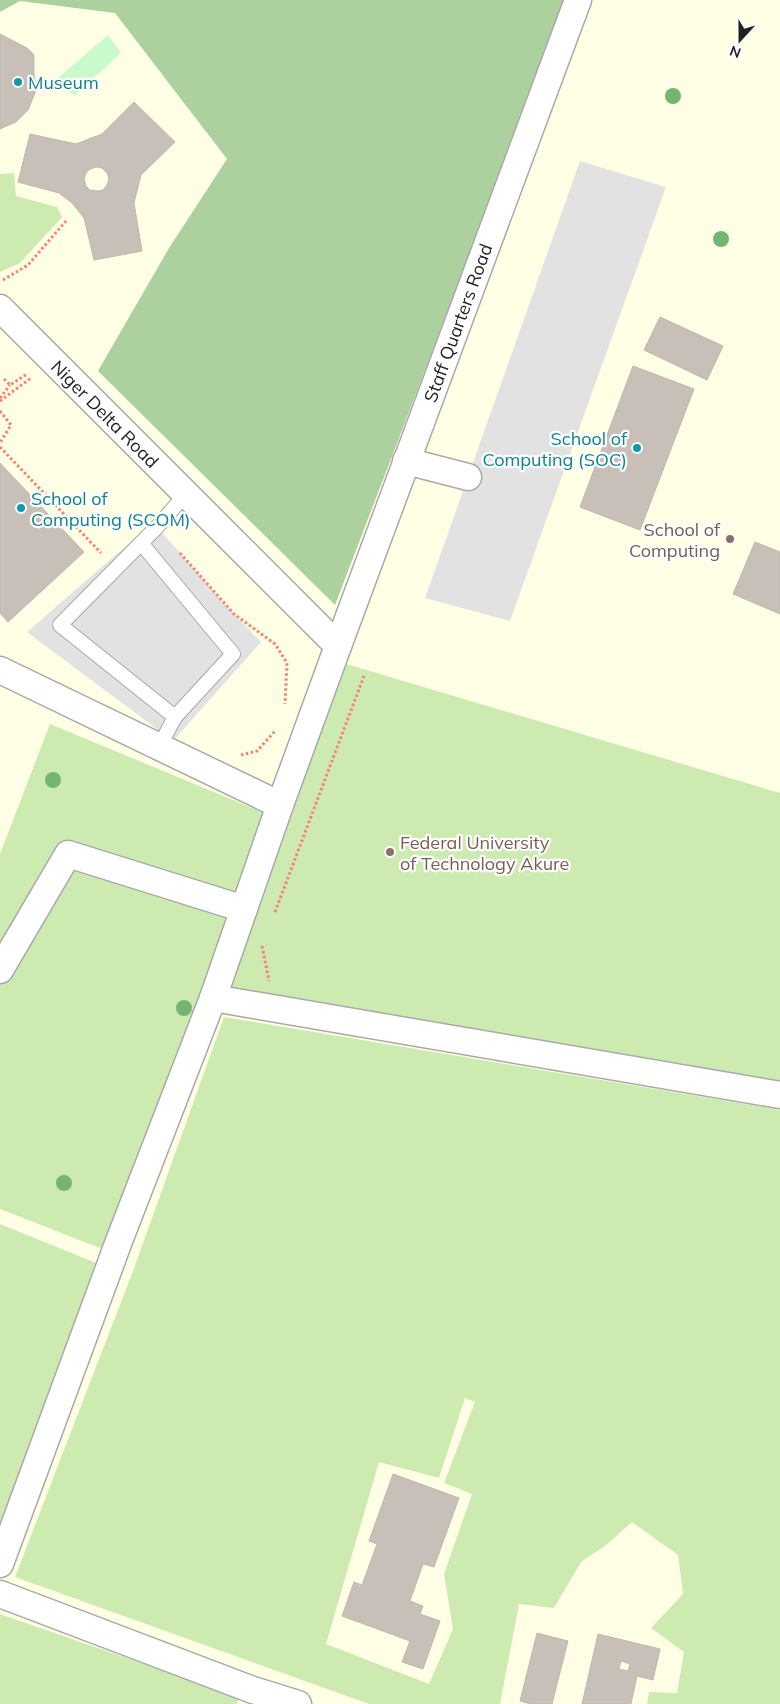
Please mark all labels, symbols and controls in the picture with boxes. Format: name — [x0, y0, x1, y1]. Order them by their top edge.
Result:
north arrow — [715, 15, 765, 65]
text: N — [727, 42, 744, 62]
place label: Museum — [28, 71, 99, 94]
marker: Museum — [12, 76, 24, 88]
street label: Staff Quarters Road — [419, 241, 497, 405]
street label: Niger Delta Road — [46, 355, 164, 473]
place label: School of Computing (SOC) — [482, 427, 628, 471]
marker: School of Computing (SOC) — [631, 442, 643, 454]
place label: School of Computing (SCOM) — [31, 487, 191, 531]
marker: School of Computing (SCOM) — [15, 502, 27, 514]
place label: School of Computing — [629, 518, 721, 562]
marker: School of Computing — [724, 533, 736, 545]
place label: Federal University of Technology Akure — [400, 831, 569, 875]
marker: Federal University of Technology Akure — [384, 846, 396, 858]

